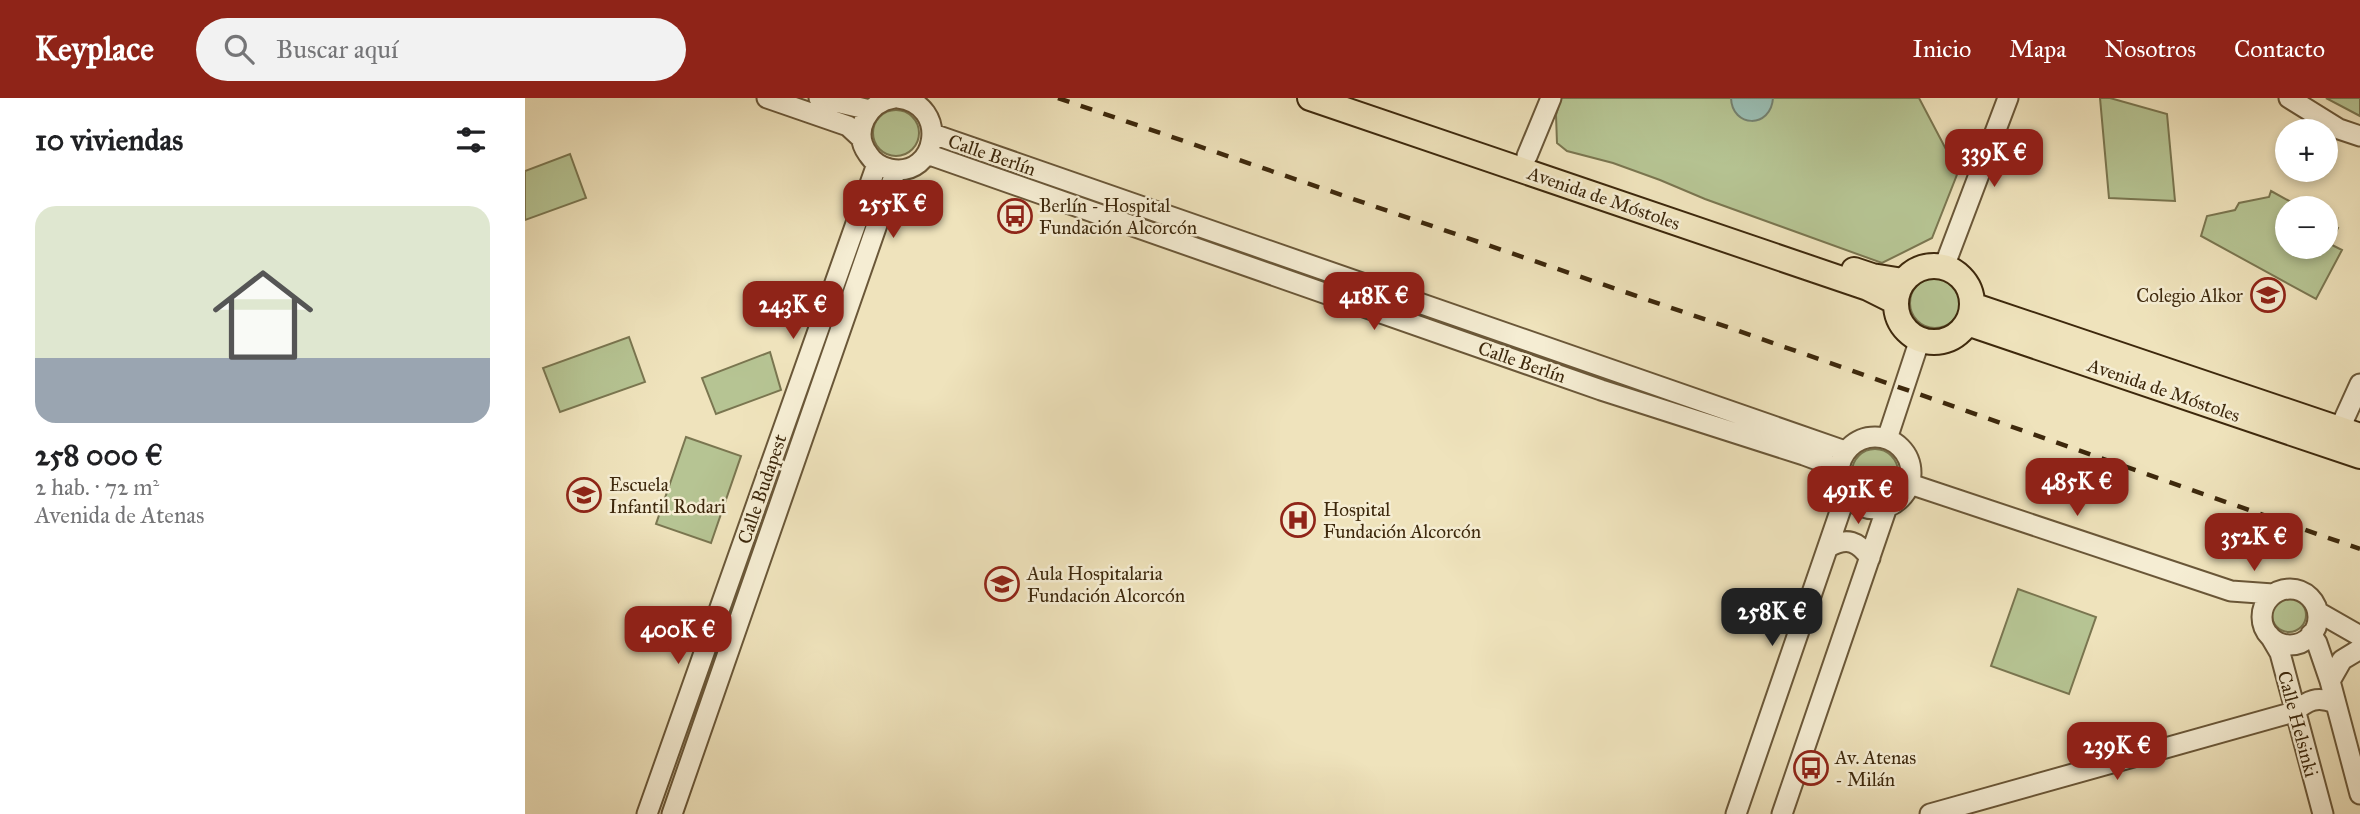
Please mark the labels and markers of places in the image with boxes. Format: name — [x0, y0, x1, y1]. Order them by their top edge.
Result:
pin: 339K € — [1937, 130, 2051, 189]
pin: 255K € — [836, 180, 950, 240]
place label: Berlín - Hospital Fundación Alcorcón — [1039, 194, 1197, 239]
bus stop icon: Berlín - Hospital Fundación Alcorcón — [996, 197, 1034, 235]
pin: 418K € — [1317, 272, 1431, 332]
school or university icon: Colegio Alkor — [2249, 276, 2287, 314]
pin: 243K € — [736, 282, 850, 341]
place label: Colegio Alkor — [2136, 284, 2244, 308]
pin: 485K € — [2020, 458, 2134, 518]
pin: 491K € — [1801, 466, 1915, 526]
place label: Escuela Infantil Rodari — [609, 473, 726, 518]
school or university icon: Escuela Infantil Rodari — [565, 476, 603, 514]
place label: Hospital Fundación Alcorcón — [1323, 498, 1481, 543]
hospital icon: Hospital Fundación Alcorcón — [1279, 501, 1317, 539]
pin: 352K € — [2197, 514, 2311, 573]
place label: Aula Hospitalaria Fundación Alcorcón — [1026, 562, 1185, 607]
school or university icon: Aula Hospitalaria Fundación Alcorcón — [983, 565, 1021, 603]
pin: 258K € — [1715, 588, 1829, 648]
pin: 400K € — [621, 606, 735, 666]
pin: 239K € — [2060, 722, 2174, 782]
place label: Av. Atenas - Milán — [1834, 746, 1916, 791]
bus stop icon: Av. Atenas - Milán — [1792, 749, 1830, 787]

